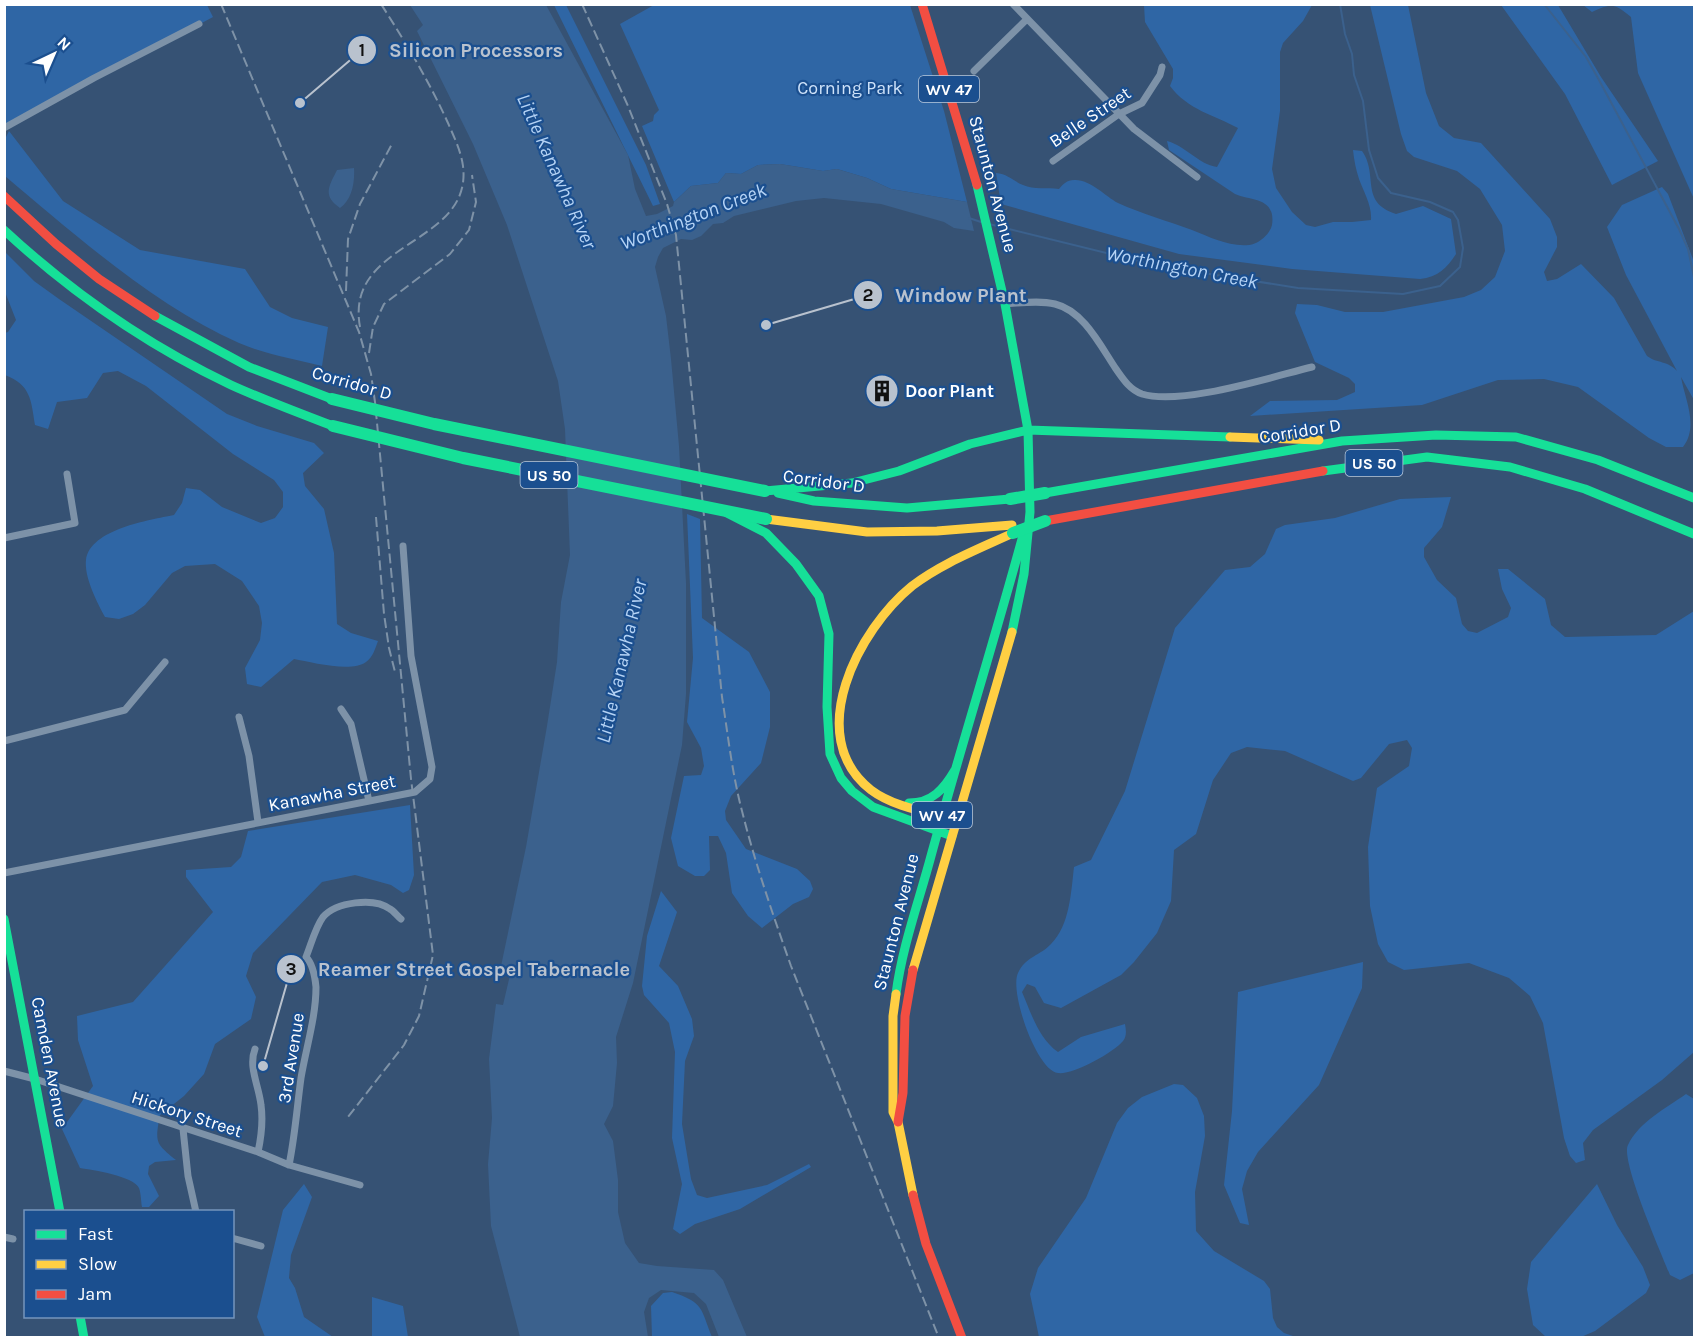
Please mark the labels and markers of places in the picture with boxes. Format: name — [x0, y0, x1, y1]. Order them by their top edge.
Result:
callout: Silicon Processors — [347, 31, 575, 69]
callout: Window Plant — [853, 276, 1039, 314]
building icon: Door Plant — [864, 373, 900, 409]
place label: Door Plant — [905, 380, 994, 402]
callout: Reamer Street Gospel Tabernacle — [276, 950, 642, 988]

